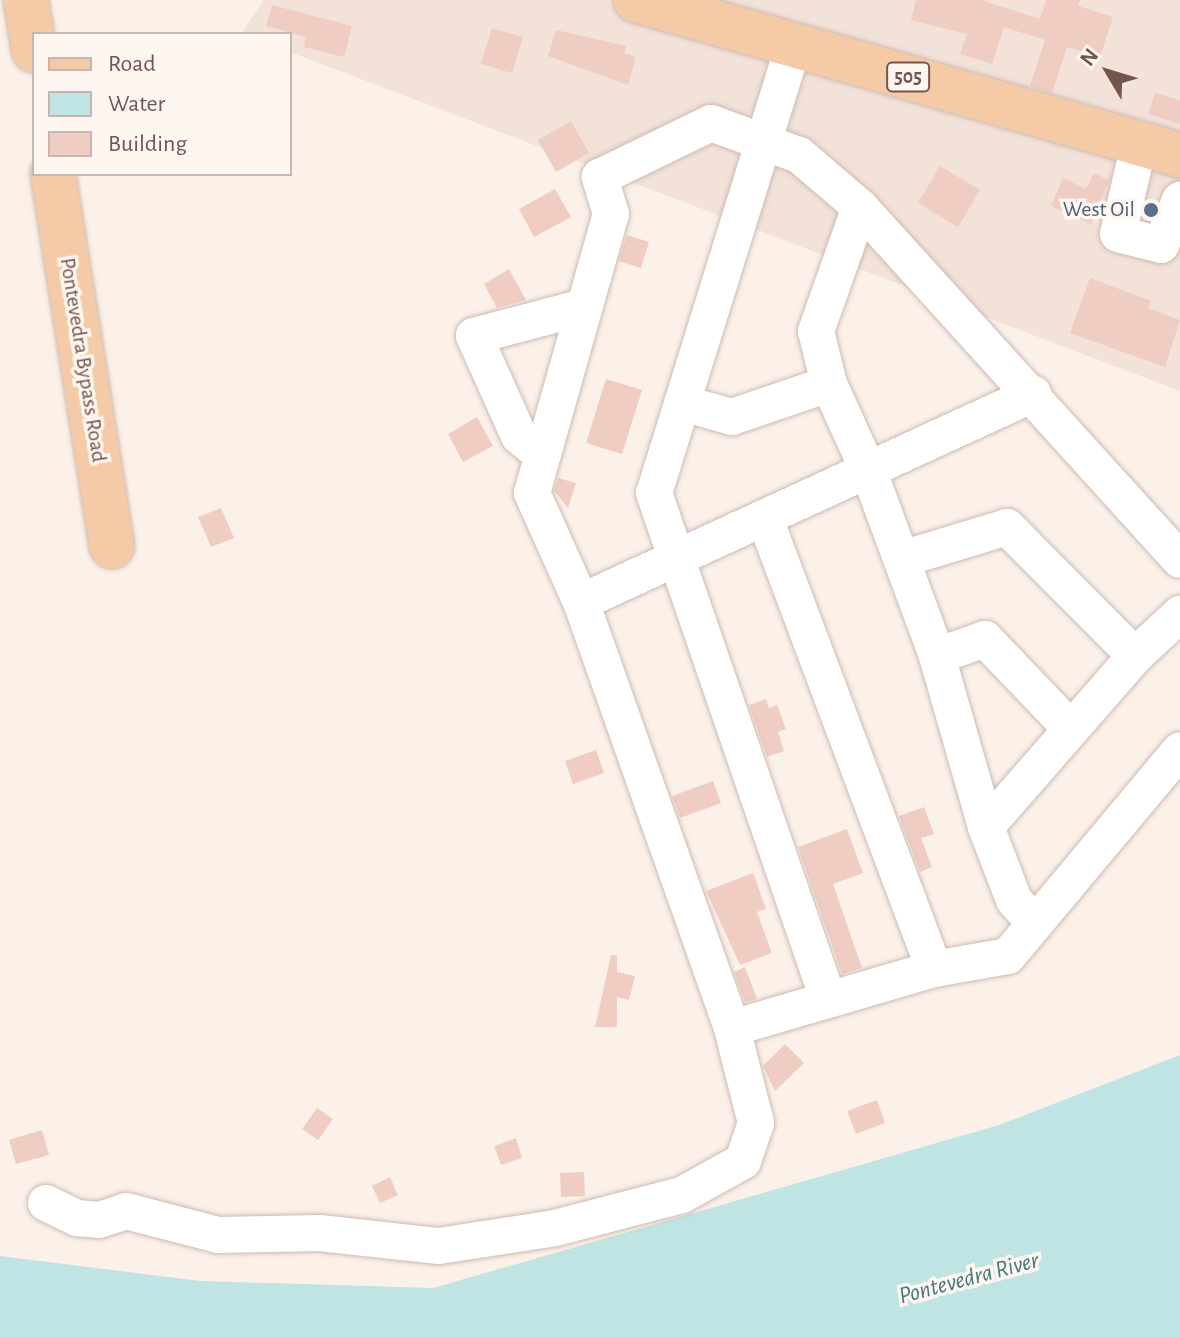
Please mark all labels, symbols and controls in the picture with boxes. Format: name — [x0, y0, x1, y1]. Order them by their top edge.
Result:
legend — [32, 32, 292, 176]
north arrow — [1068, 32, 1148, 112]
text: N — [1076, 44, 1102, 70]
text: Road — [108, 52, 156, 76]
road number: 505 — [886, 61, 930, 93]
text: Water — [108, 92, 165, 116]
text: Building — [108, 132, 187, 156]
place label: West Oil — [1063, 197, 1135, 223]
marker: West Oil — [1142, 201, 1160, 219]
street label: Pontevedra Bypass Road — [54, 256, 112, 464]
water label: Pontevedra River — [896, 1246, 1042, 1312]

